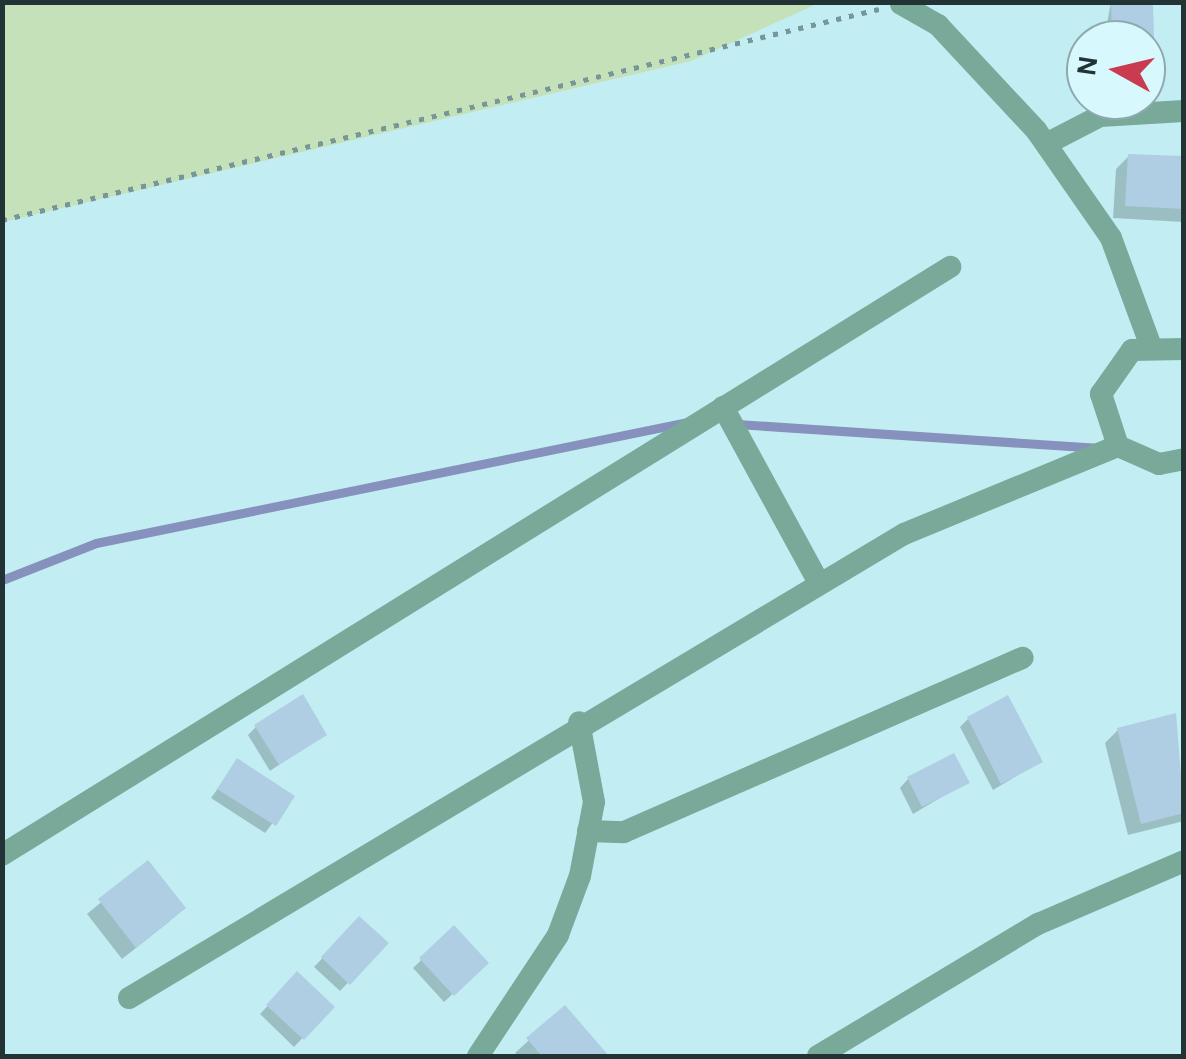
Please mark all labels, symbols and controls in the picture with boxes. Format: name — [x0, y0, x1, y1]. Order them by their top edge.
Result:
north arrow — [1066, 20, 1166, 120]
text: N — [1073, 55, 1103, 78]

